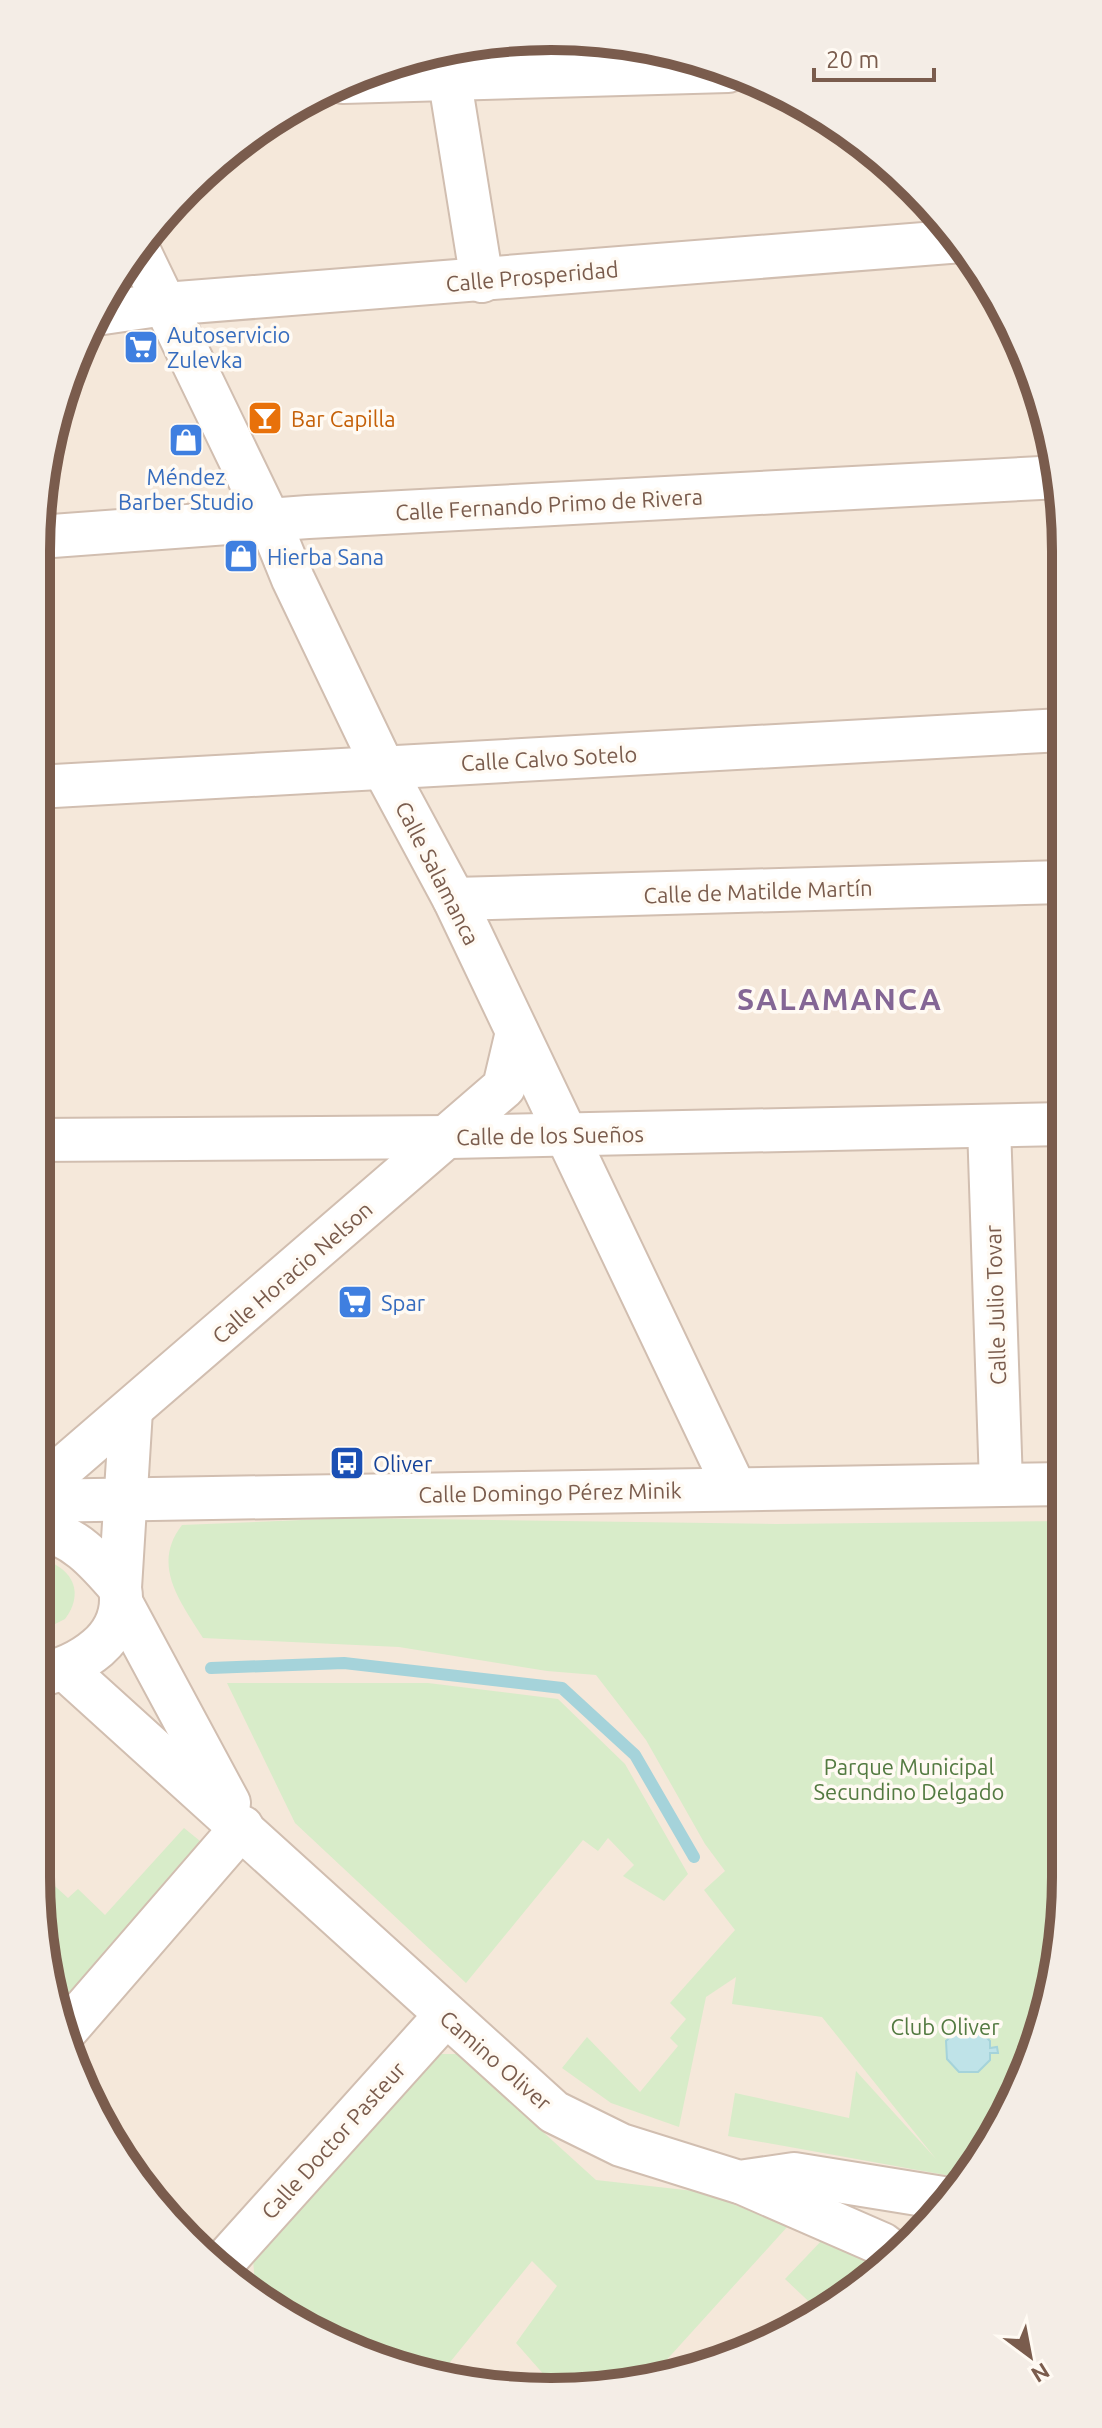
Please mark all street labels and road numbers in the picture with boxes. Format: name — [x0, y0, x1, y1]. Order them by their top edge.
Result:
street label: Calle Prosperidad — [445, 256, 619, 296]
street label: Calle Fernando Primo de Rivera — [395, 483, 703, 525]
street label: Calle Calvo Sotelo — [460, 741, 638, 775]
street label: Calle Salamanca — [391, 797, 485, 949]
street label: Calle de Matilde Martín — [643, 875, 873, 907]
street label: Calle de los Sueños — [456, 1121, 644, 1149]
street label: Calle Horacio Nelson — [207, 1196, 377, 1348]
street label: Calle Julio Tovar — [980, 1224, 1010, 1386]
street label: Calle Domingo Pérez Minik — [418, 1477, 682, 1507]
street label: Camino Oliver — [435, 2005, 557, 2115]
street label: Calle Doctor Pasteur — [256, 2056, 410, 2224]

